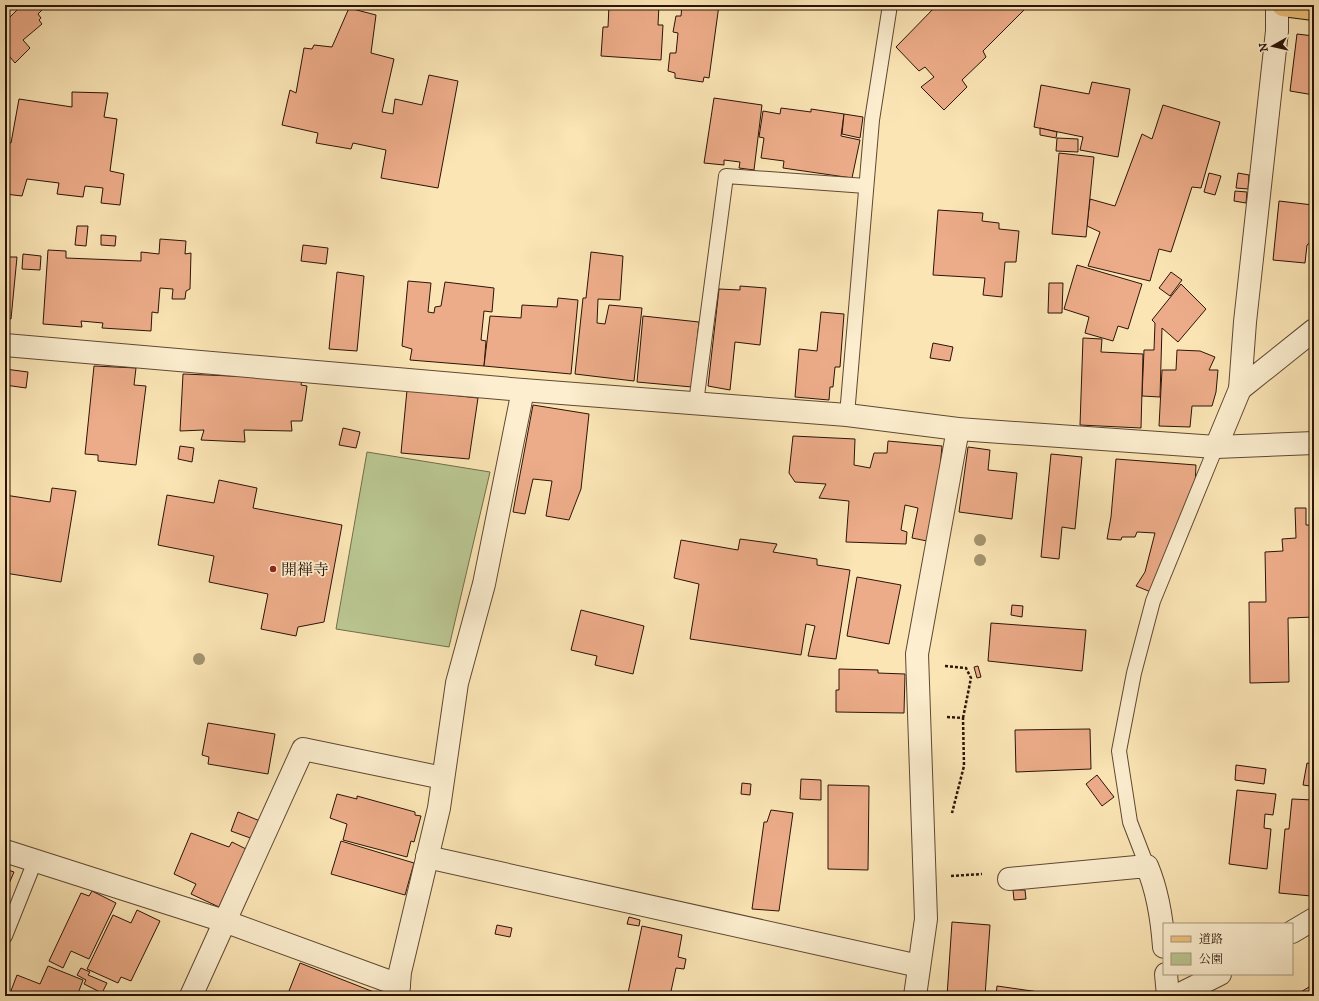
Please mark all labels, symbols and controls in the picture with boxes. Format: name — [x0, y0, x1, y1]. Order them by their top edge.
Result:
north arrow — [1253, 26, 1293, 66]
text: N — [1257, 42, 1272, 53]
place label: 開禅寺 — [281, 560, 329, 580]
marker: 開禅寺 — [268, 564, 278, 574]
legend — [1163, 923, 1293, 975]
text: 道路 — [1199, 932, 1223, 947]
text: 公園 — [1199, 952, 1223, 967]

